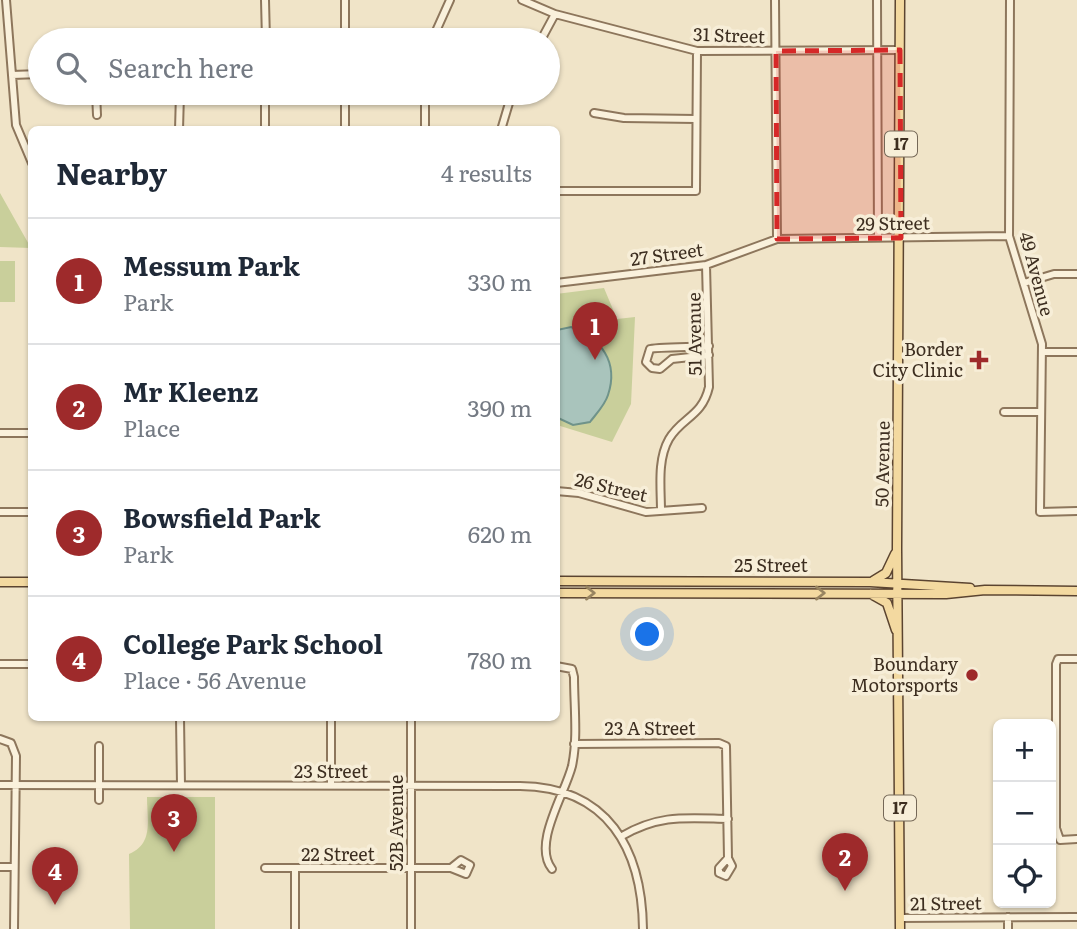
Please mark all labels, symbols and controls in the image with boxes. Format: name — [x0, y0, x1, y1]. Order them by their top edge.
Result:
street label: 31 Street — [693, 20, 766, 49]
search box — [28, 28, 560, 105]
text: Search here — [108, 47, 254, 86]
icon: search — [52, 48, 90, 86]
road number: 17 — [885, 132, 917, 156]
text: Nearby — [56, 150, 167, 194]
text: 4 results — [441, 155, 532, 189]
street label: 29 Street — [856, 208, 931, 237]
street label: 49 Avenue — [1013, 229, 1062, 319]
street label: 27 Street — [629, 235, 706, 272]
text: Messum Park — [123, 245, 300, 284]
text: 1 — [74, 264, 84, 298]
text: 330 m — [468, 264, 532, 298]
text: Park — [123, 284, 173, 318]
street label: 51 Avenue — [679, 292, 708, 376]
pin: 1 — [572, 302, 618, 360]
place label: Border City Clinic — [872, 335, 963, 383]
marker: Border City Clinic — [969, 350, 989, 370]
text: Mr Kleenz — [123, 371, 258, 410]
text: 2 — [73, 390, 85, 424]
text: 390 m — [467, 390, 532, 424]
text: Place — [123, 410, 180, 444]
street label: 50 Avenue — [867, 421, 896, 507]
street label: 26 Street — [572, 465, 651, 508]
text: Bowsfield Park — [123, 497, 321, 536]
text: 3 — [73, 516, 85, 550]
text: 620 m — [468, 516, 532, 550]
text: Park — [123, 536, 173, 570]
street label: 25 Street — [734, 551, 808, 578]
one-way arrow — [585, 585, 595, 601]
one-way arrow — [815, 585, 826, 600]
your location — [630, 617, 664, 651]
text: College Park School — [123, 623, 383, 662]
text: 4 — [72, 642, 86, 676]
text: 780 m — [467, 642, 532, 676]
place label: Boundary Motorsports — [851, 650, 959, 698]
text: Place · 56 Avenue — [123, 662, 306, 696]
marker: Boundary Motorsports — [964, 667, 980, 683]
street label: 23 A Street — [605, 714, 696, 741]
map controls — [993, 719, 1056, 908]
button: + — [993, 719, 1056, 782]
street label: 23 Street — [294, 757, 369, 784]
street label: 52B Avenue — [382, 775, 409, 871]
button: − — [993, 782, 1056, 845]
pin: 3 — [151, 794, 197, 852]
road number: 17 — [884, 796, 916, 820]
pin: 2 — [822, 833, 868, 891]
street label: 22 Street — [301, 840, 375, 867]
button: locate — [993, 845, 1056, 908]
pin: 4 — [32, 847, 78, 905]
street label: 21 Street — [910, 888, 983, 917]

